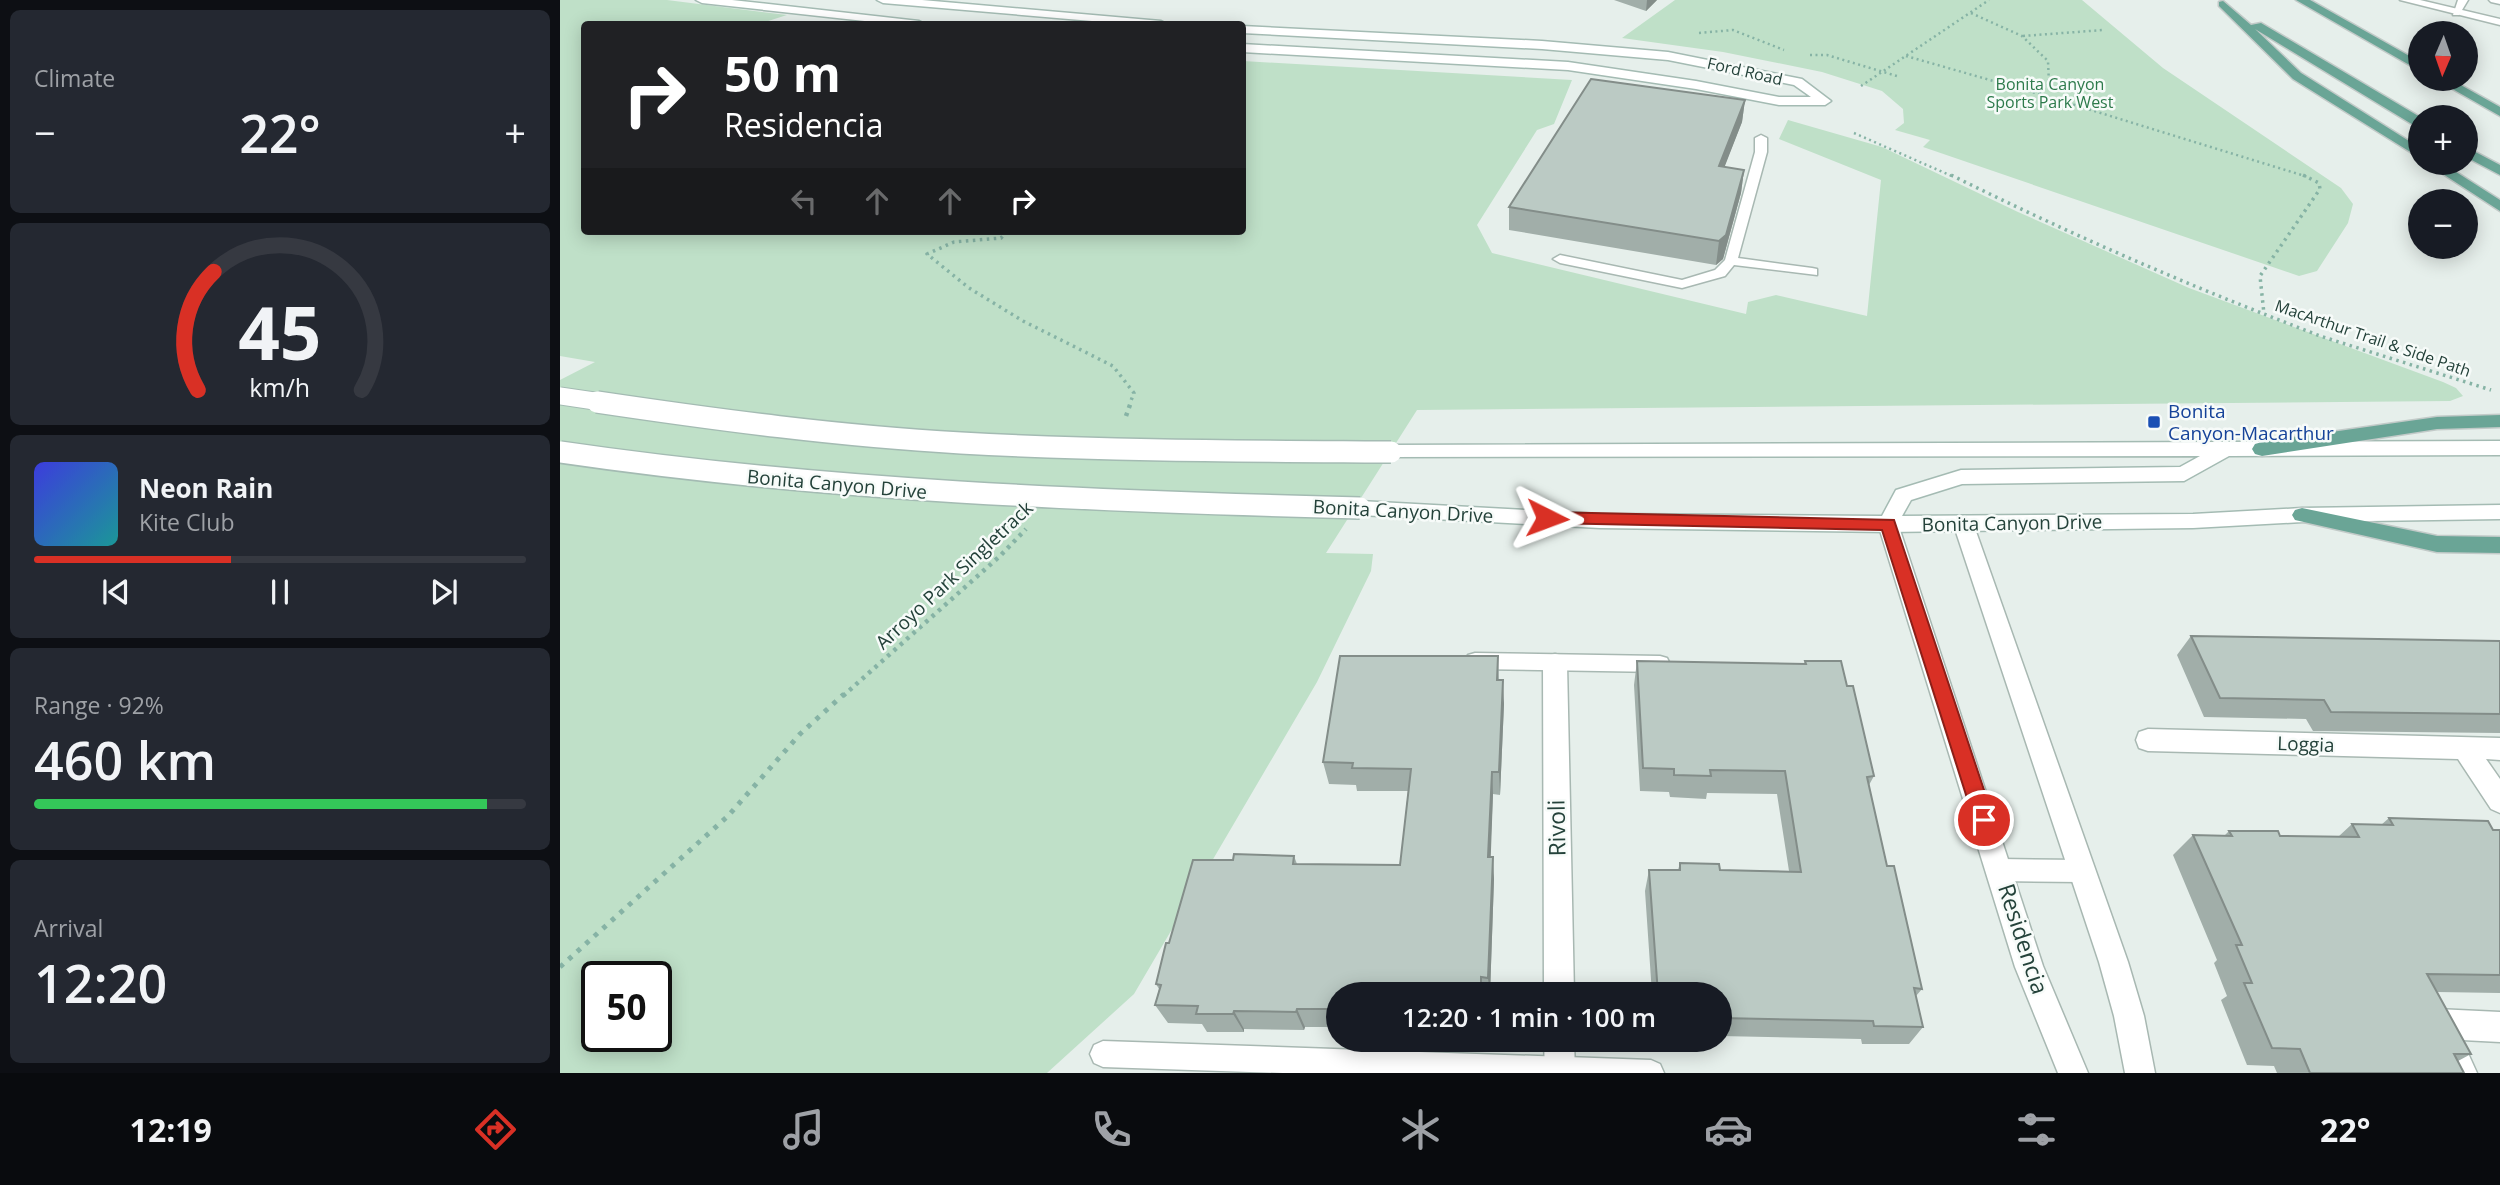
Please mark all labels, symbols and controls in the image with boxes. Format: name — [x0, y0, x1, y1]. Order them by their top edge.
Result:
north arrow — [2408, 21, 2478, 91]
map controls — [2408, 21, 2478, 259]
text: 50 m — [724, 40, 841, 106]
icon: right — [609, 49, 700, 140]
street label: Ford Road — [1705, 52, 1785, 90]
text: Climate — [34, 62, 115, 94]
park label: Bonita Canyon Sports Park West — [1987, 73, 2114, 113]
text: 22° — [239, 97, 321, 168]
text: Residencia — [724, 103, 883, 146]
button: + — [2408, 105, 2478, 175]
text: − — [34, 106, 56, 158]
text: + — [504, 106, 526, 158]
icon: left — [785, 182, 823, 220]
icon: ahead — [858, 182, 896, 220]
icon: ahead — [931, 182, 969, 220]
icon: right — [1004, 182, 1042, 220]
button: − — [2408, 189, 2478, 259]
text: 45 — [238, 282, 322, 381]
street label: MacArthur Trail & Side Path — [2272, 294, 2474, 382]
text: km/h — [250, 370, 310, 404]
place label: Bonita Canyon-Macarthur — [2168, 398, 2334, 446]
marker: Bonita Canyon-Macarthur — [2146, 414, 2162, 430]
street label: Bonita Canyon Drive — [746, 463, 928, 505]
text: Neon Rain — [139, 470, 273, 506]
position arrow — [1510, 481, 1584, 555]
street label: Bonita Canyon Drive — [1312, 493, 1494, 529]
street label: Arroyo Park Singletrack — [870, 495, 1038, 655]
text: Kite Club — [139, 506, 234, 538]
street label: Bonita Canyon Drive — [1921, 508, 2103, 538]
icon: previous — [97, 573, 135, 611]
icon: pause — [261, 573, 299, 611]
icon: next — [425, 573, 463, 611]
text: Range · 92% — [34, 689, 164, 721]
text: 460 km — [34, 724, 216, 795]
street label: Loggia — [2277, 730, 2335, 758]
pin — [1954, 790, 2014, 850]
street label: Rivoli — [1540, 799, 1572, 857]
icon: arrive — [1965, 801, 2003, 839]
street label: Residencia — [1991, 879, 2057, 998]
text: Arrival — [34, 912, 103, 944]
text: 12:20 — [34, 947, 167, 1018]
speed limit sign: 50 — [581, 961, 672, 1052]
text: 12:20 · 1 min · 100 m — [1402, 999, 1656, 1035]
icon: directions — [471, 1105, 520, 1154]
icon: music — [779, 1105, 828, 1154]
icon: phone — [1087, 1105, 1136, 1154]
icon: climate — [1396, 1105, 1445, 1154]
icon: car — [1704, 1105, 1753, 1154]
icon: filters — [2012, 1105, 2061, 1154]
text: 12:19 — [130, 1108, 212, 1151]
text: 22° — [2320, 1108, 2370, 1151]

